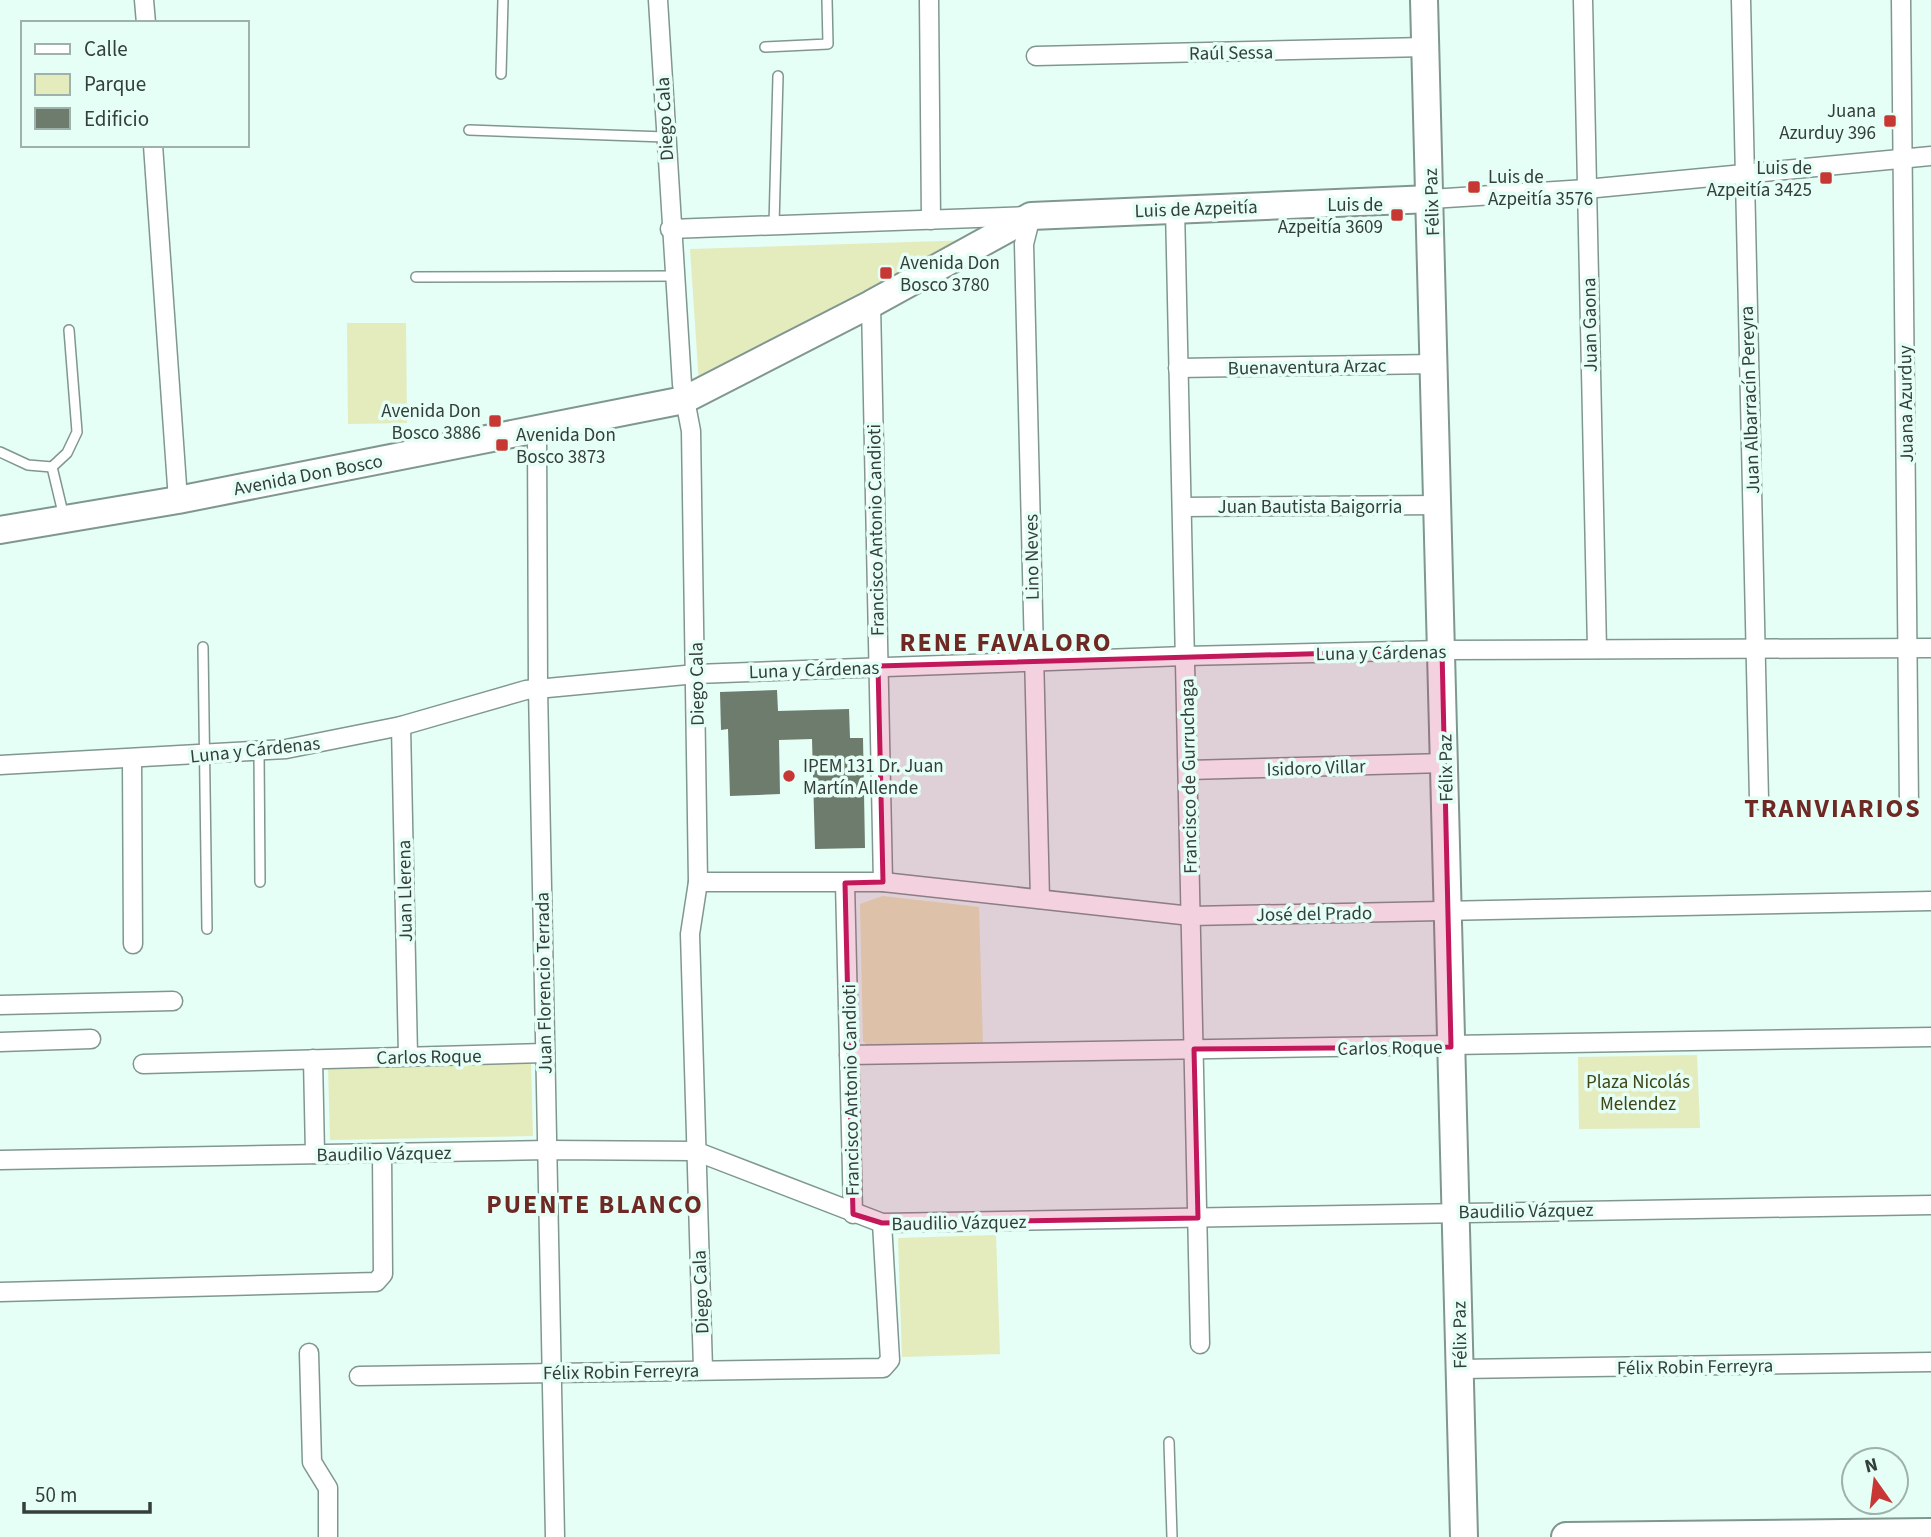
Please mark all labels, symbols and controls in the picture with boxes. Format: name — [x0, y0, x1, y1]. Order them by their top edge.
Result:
legend — [21, 21, 248, 147]
text: Calle — [84, 34, 128, 64]
street label: Raúl Sessa — [1189, 39, 1273, 68]
text: Parque — [84, 69, 146, 99]
street label: Diego Cala — [650, 76, 681, 162]
place label: Juana Azurduy 396 — [1779, 98, 1876, 147]
text: Edificio — [84, 104, 149, 134]
marker: Juana Azurduy 396 — [1882, 113, 1898, 129]
place label: Luis de Azpeitía 3425 — [1707, 155, 1812, 204]
place label: Luis de Azpeitía 3576 — [1488, 164, 1593, 213]
street label: Félix Paz — [1418, 168, 1447, 236]
marker: Luis de Azpeitía 3425 — [1818, 170, 1834, 186]
marker: Luis de Azpeitía 3576 — [1466, 179, 1482, 195]
place label: Luis de Azpeitía 3609 — [1278, 192, 1383, 241]
street label: Luis de Azpeitía — [1134, 194, 1258, 225]
marker: Luis de Azpeitía 3609 — [1389, 207, 1405, 223]
place label: Avenida Don Bosco 3780 — [900, 250, 1000, 299]
marker: Avenida Don Bosco 3780 — [878, 265, 894, 281]
street label: Juan Gaona — [1576, 277, 1605, 373]
street label: Juan Albarracín Pereyra — [1734, 305, 1767, 495]
street label: Juana Azurduy — [1892, 345, 1921, 463]
street label: Buenaventura Arzac — [1228, 353, 1387, 382]
place label: Avenida Don Bosco 3886 — [381, 398, 481, 447]
marker: Avenida Don Bosco 3886 — [487, 413, 503, 429]
place label: Avenida Don Bosco 3873 — [516, 422, 616, 471]
street label: Francisco Antonio Candioti — [861, 424, 892, 636]
marker: Avenida Don Bosco 3873 — [494, 437, 510, 453]
street label: Avenida Don Bosco — [231, 448, 385, 503]
street label: Juan Bautista Baigorria — [1218, 494, 1402, 521]
street label: Lino Neves — [1018, 514, 1047, 600]
district label: RENE FAVALORO — [900, 624, 1112, 661]
street label: Luna y Cárdenas — [1316, 639, 1447, 668]
street label: Diego Cala — [683, 642, 712, 726]
street label: Luna y Cárdenas — [748, 655, 880, 686]
street label: Francisco de Gurruchaga — [1174, 678, 1205, 874]
street label: Luna y Cárdenas — [189, 730, 322, 771]
street label: Félix Paz — [1432, 734, 1461, 802]
place label: IPEM 131 Dr. Juan Martín Allende — [803, 753, 944, 802]
street label: Isidoro Villar — [1266, 753, 1367, 784]
marker: IPEM 131 Dr. Juan Martín Allende — [781, 768, 797, 784]
district label: TRANVIARIOS — [1744, 790, 1922, 827]
street label: Juan Llerena — [391, 839, 420, 942]
street label: Juan Florencio Terrada — [529, 892, 560, 1074]
street label: José del Prado — [1256, 900, 1372, 929]
street label: Francisco Antonio Candioti — [836, 984, 867, 1196]
street label: Carlos Roque — [1337, 1034, 1443, 1063]
street label: Carlos Roque — [376, 1043, 482, 1072]
park label: Plaza Nicolás Melendez — [1586, 1069, 1690, 1118]
street label: Baudilio Vázquez — [316, 1140, 452, 1169]
district label: PUENTE BLANCO — [486, 1186, 704, 1223]
street label: Baudilio Vázquez — [1458, 1197, 1594, 1226]
street label: Baudilio Vázquez — [891, 1209, 1027, 1238]
street label: Diego Cala — [687, 1250, 716, 1334]
street label: Félix Paz — [1446, 1301, 1475, 1369]
street label: Félix Robin Ferreyra — [1617, 1353, 1773, 1382]
street label: Félix Robin Ferreyra — [543, 1358, 699, 1387]
north arrow — [1840, 1446, 1910, 1516]
text: N — [1862, 1451, 1881, 1481]
scale bar — [24, 1470, 150, 1514]
text: 50 m — [35, 1480, 77, 1510]

